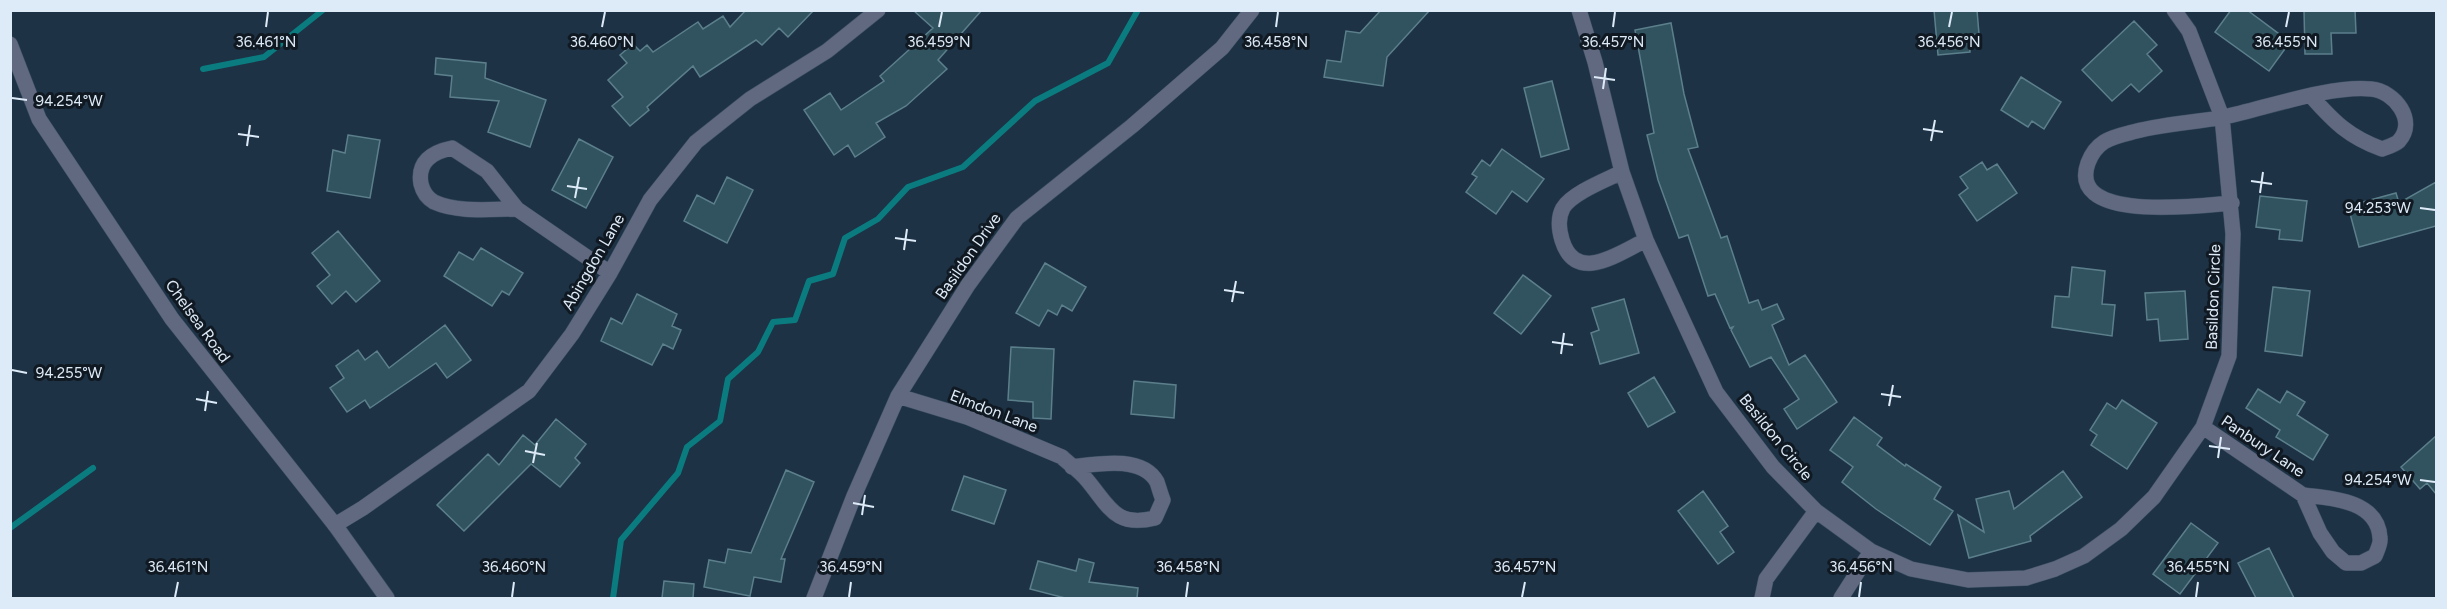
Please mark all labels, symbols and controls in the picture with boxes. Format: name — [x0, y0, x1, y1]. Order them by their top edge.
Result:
text: 36.461°N — [236, 33, 296, 51]
text: 36.460°N — [570, 33, 634, 51]
text: 36.459°N — [907, 33, 971, 51]
text: 36.458°N — [1244, 33, 1308, 51]
text: 36.457°N — [1582, 33, 1644, 51]
text: 36.456°N — [1917, 33, 1981, 51]
text: 36.455°N — [2254, 33, 2318, 51]
text: 94.254°W — [35, 92, 103, 110]
text: 94.253°W — [2345, 199, 2412, 217]
street label: Basildon Drive — [931, 209, 1005, 303]
street label: Abingdon Lane — [558, 210, 628, 313]
street label: Basildon Circle — [2202, 244, 2224, 350]
street label: Chelsea Road — [162, 276, 234, 366]
text: 94.255°W — [36, 364, 103, 382]
street label: Elmdon Lane — [948, 386, 1041, 436]
street label: Basildon Circle — [1735, 390, 1817, 484]
street label: Panbury Lane — [2218, 411, 2308, 481]
text: 94.254°W — [2344, 471, 2412, 489]
text: 36.461°N — [148, 558, 208, 576]
text: 36.460°N — [482, 558, 546, 576]
text: 36.459°N — [819, 558, 883, 576]
text: 36.458°N — [1156, 558, 1220, 576]
text: 36.457°N — [1494, 558, 1556, 576]
text: 36.456°N — [1829, 558, 1893, 576]
text: 36.455°N — [2166, 558, 2230, 576]

